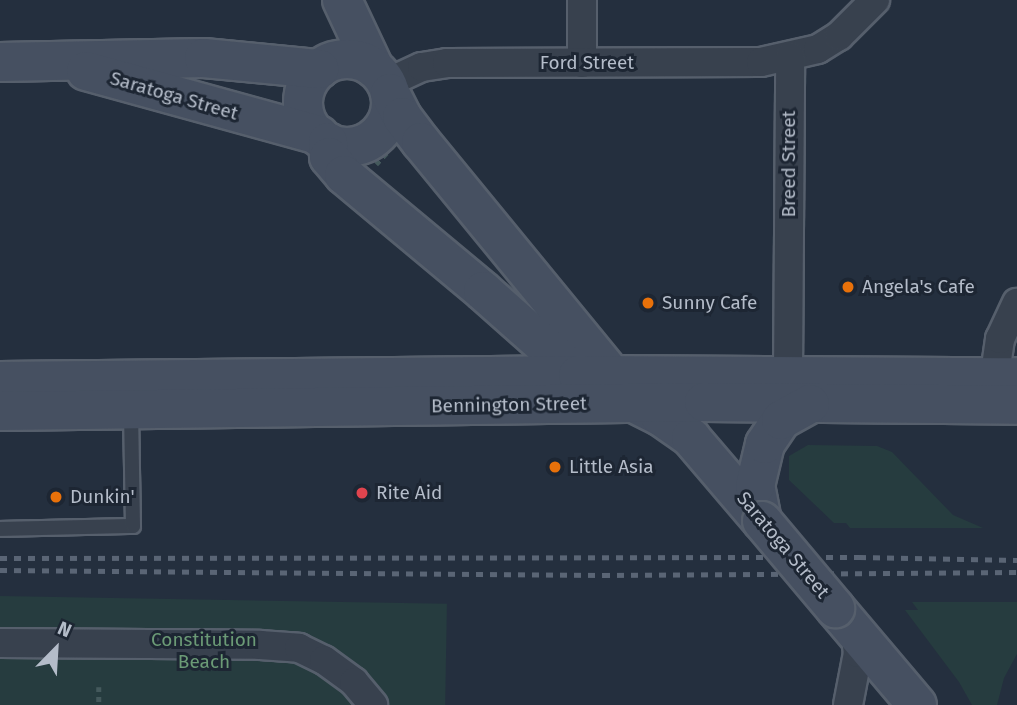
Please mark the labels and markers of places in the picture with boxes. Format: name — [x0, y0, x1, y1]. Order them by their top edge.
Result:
place label: Angela's Cafe — [862, 276, 975, 298]
marker: Angela's Cafe — [840, 279, 856, 295]
place label: Sunny Cafe — [662, 292, 757, 314]
marker: Sunny Cafe — [640, 295, 656, 311]
place label: Little Asia — [569, 456, 654, 478]
marker: Little Asia — [547, 459, 563, 475]
place label: Rite Aid — [376, 482, 442, 504]
marker: Rite Aid — [354, 485, 370, 501]
place label: Dunkin' — [70, 486, 135, 508]
marker: Dunkin' — [48, 489, 64, 505]

